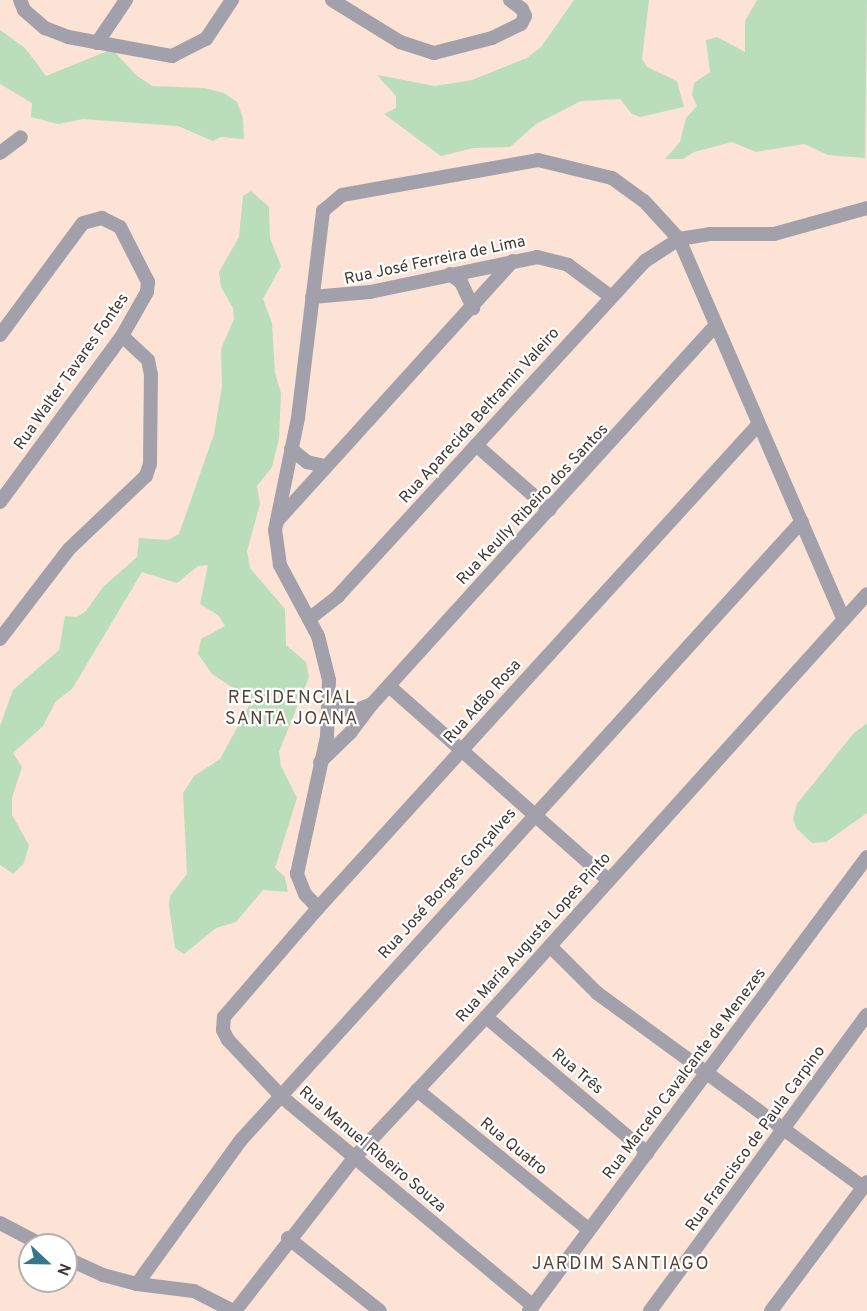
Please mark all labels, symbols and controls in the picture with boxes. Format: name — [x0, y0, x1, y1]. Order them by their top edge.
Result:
street label: Rua José Ferreira de Lima — [343, 232, 527, 290]
street label: Rua Walter Tavares Fontes — [10, 290, 134, 454]
street label: Rua Aparecida Beltramin Valeiro — [395, 324, 565, 508]
street label: Rua Keully Ribeiro dos Santos — [453, 420, 613, 590]
street label: Rua Adão Rosa — [440, 656, 526, 748]
district label: RESIDENCIAL SANTA JOANA — [225, 689, 359, 732]
street label: Rua José Borges Gonçalves — [375, 805, 521, 963]
street label: Rua Maria Augusta Lopes Pinto — [452, 849, 616, 1027]
street label: Rua Marcelo Cavalcante de Menezes — [599, 965, 771, 1183]
street label: Rua Francisco de Paula Carpino — [682, 1042, 830, 1236]
street label: Rua Três — [547, 1045, 607, 1099]
street label: Rua Manuel Ribeiro Souza — [295, 1083, 449, 1217]
street label: Rua Quatro — [476, 1114, 550, 1180]
north arrow — [18, 1233, 78, 1293]
district label: JARDIM SANTIAGO — [532, 1254, 710, 1276]
text: N — [51, 1260, 74, 1278]

